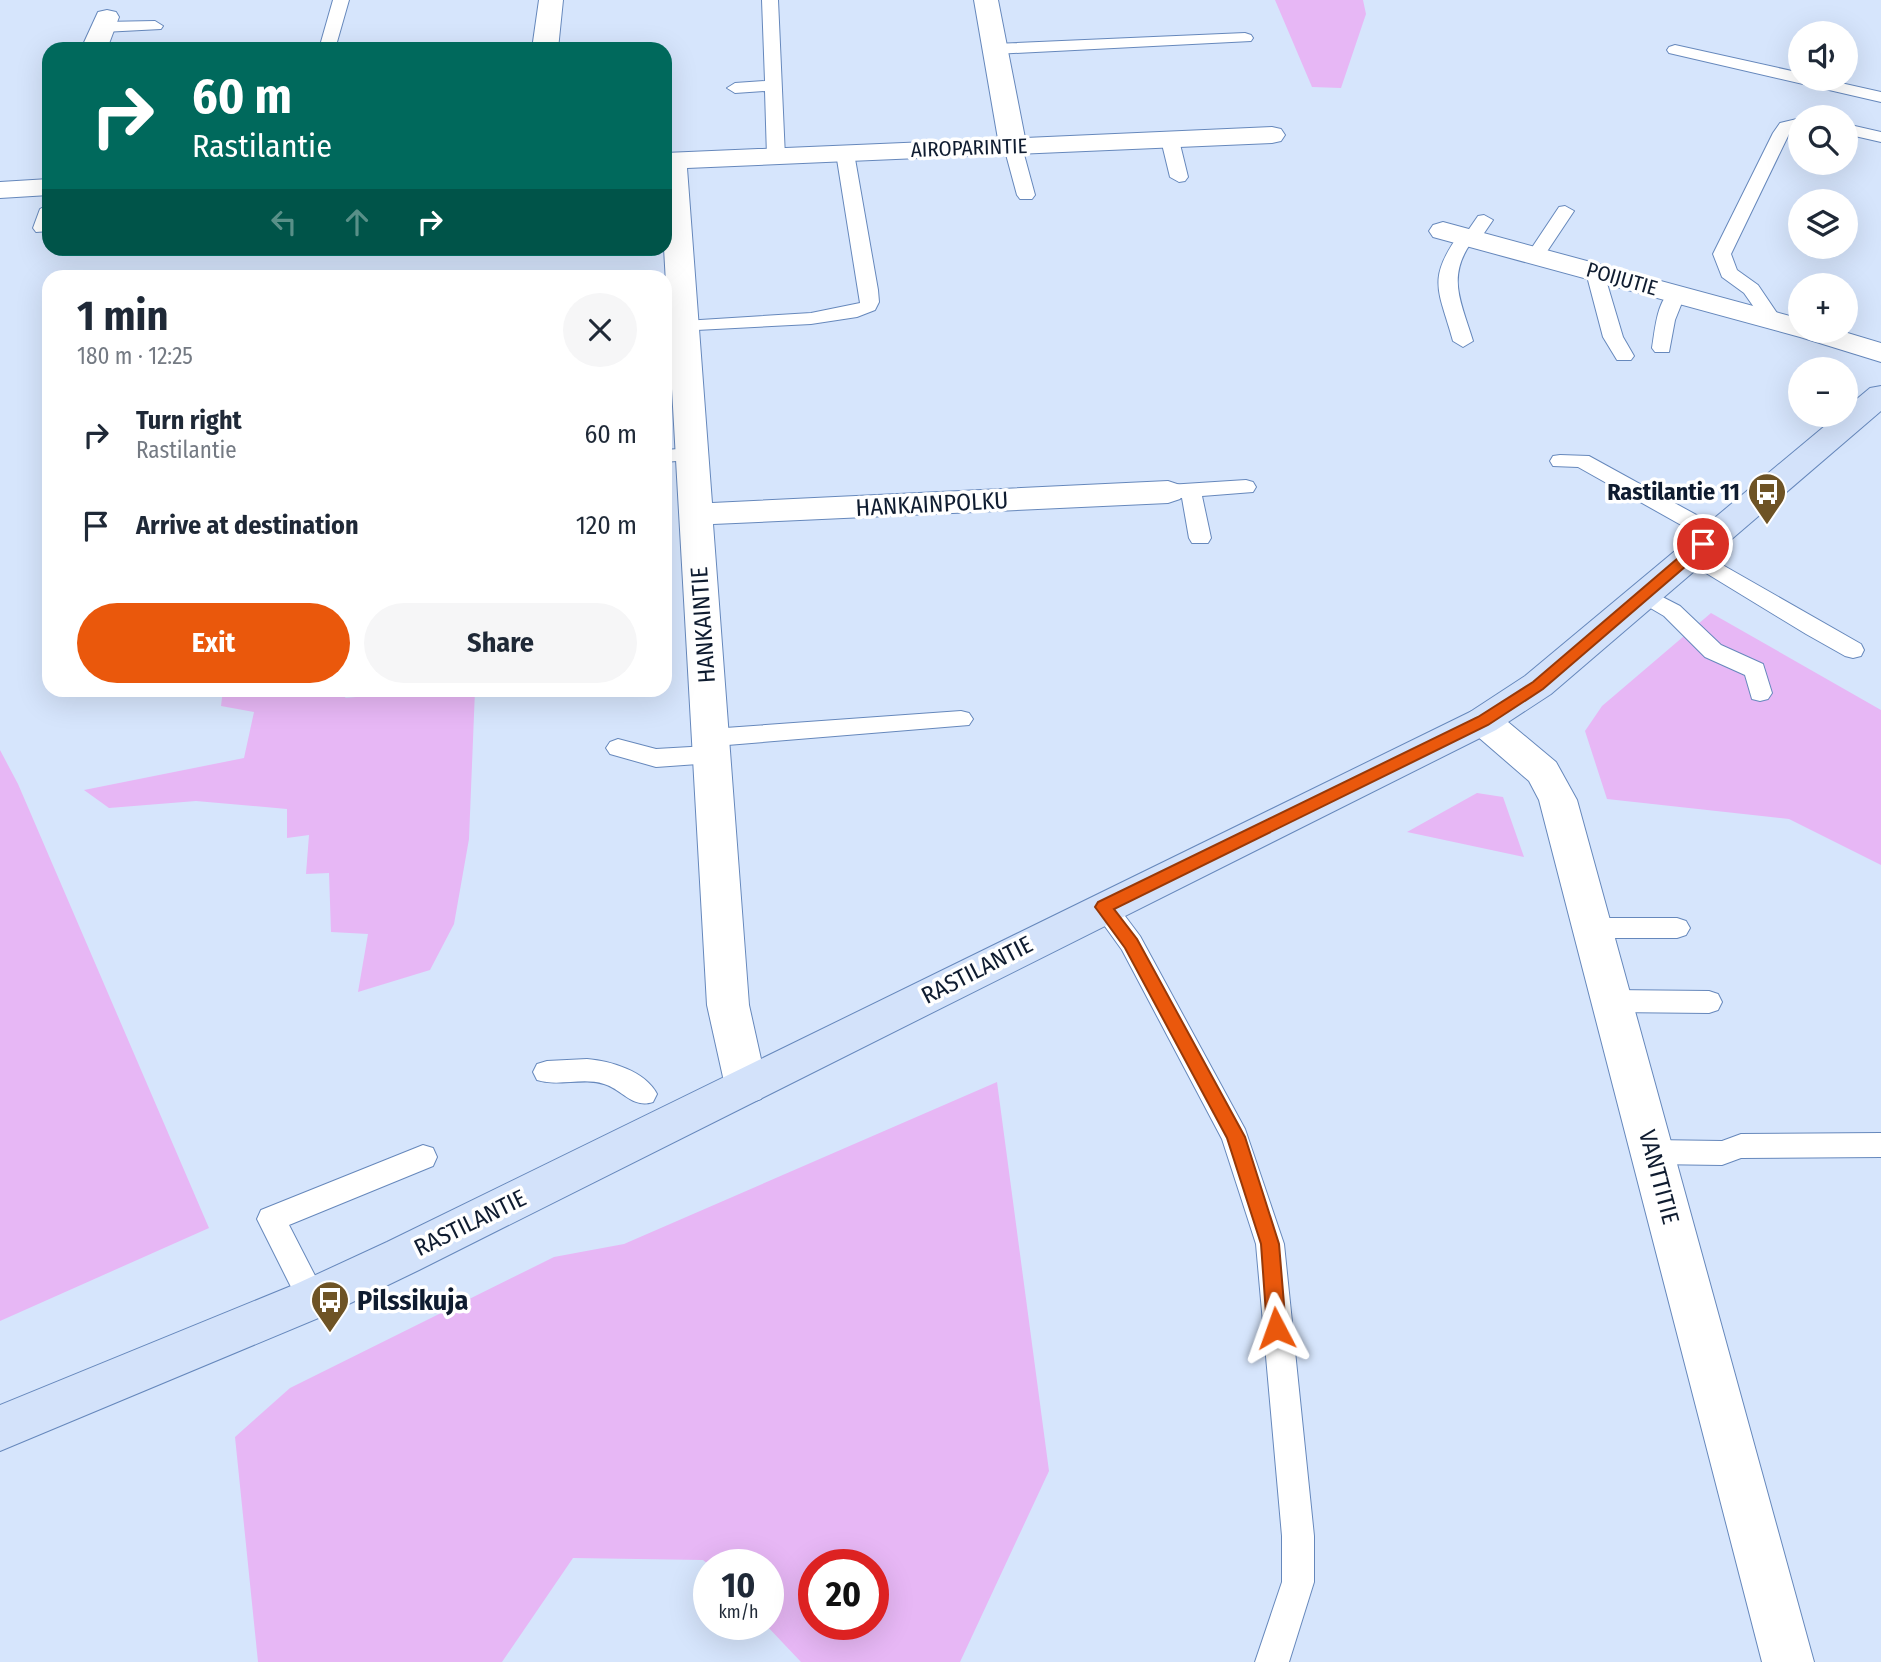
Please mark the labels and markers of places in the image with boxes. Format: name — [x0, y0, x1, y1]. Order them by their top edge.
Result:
bus stop icon: Rastilantie 11 — [1746, 471, 1788, 526]
place label: Rastilantie 11 — [1607, 478, 1740, 506]
pin — [1673, 514, 1733, 574]
bus stop icon: Pilssikuja — [309, 1279, 351, 1334]
place label: Pilssikuja — [357, 1284, 468, 1317]

